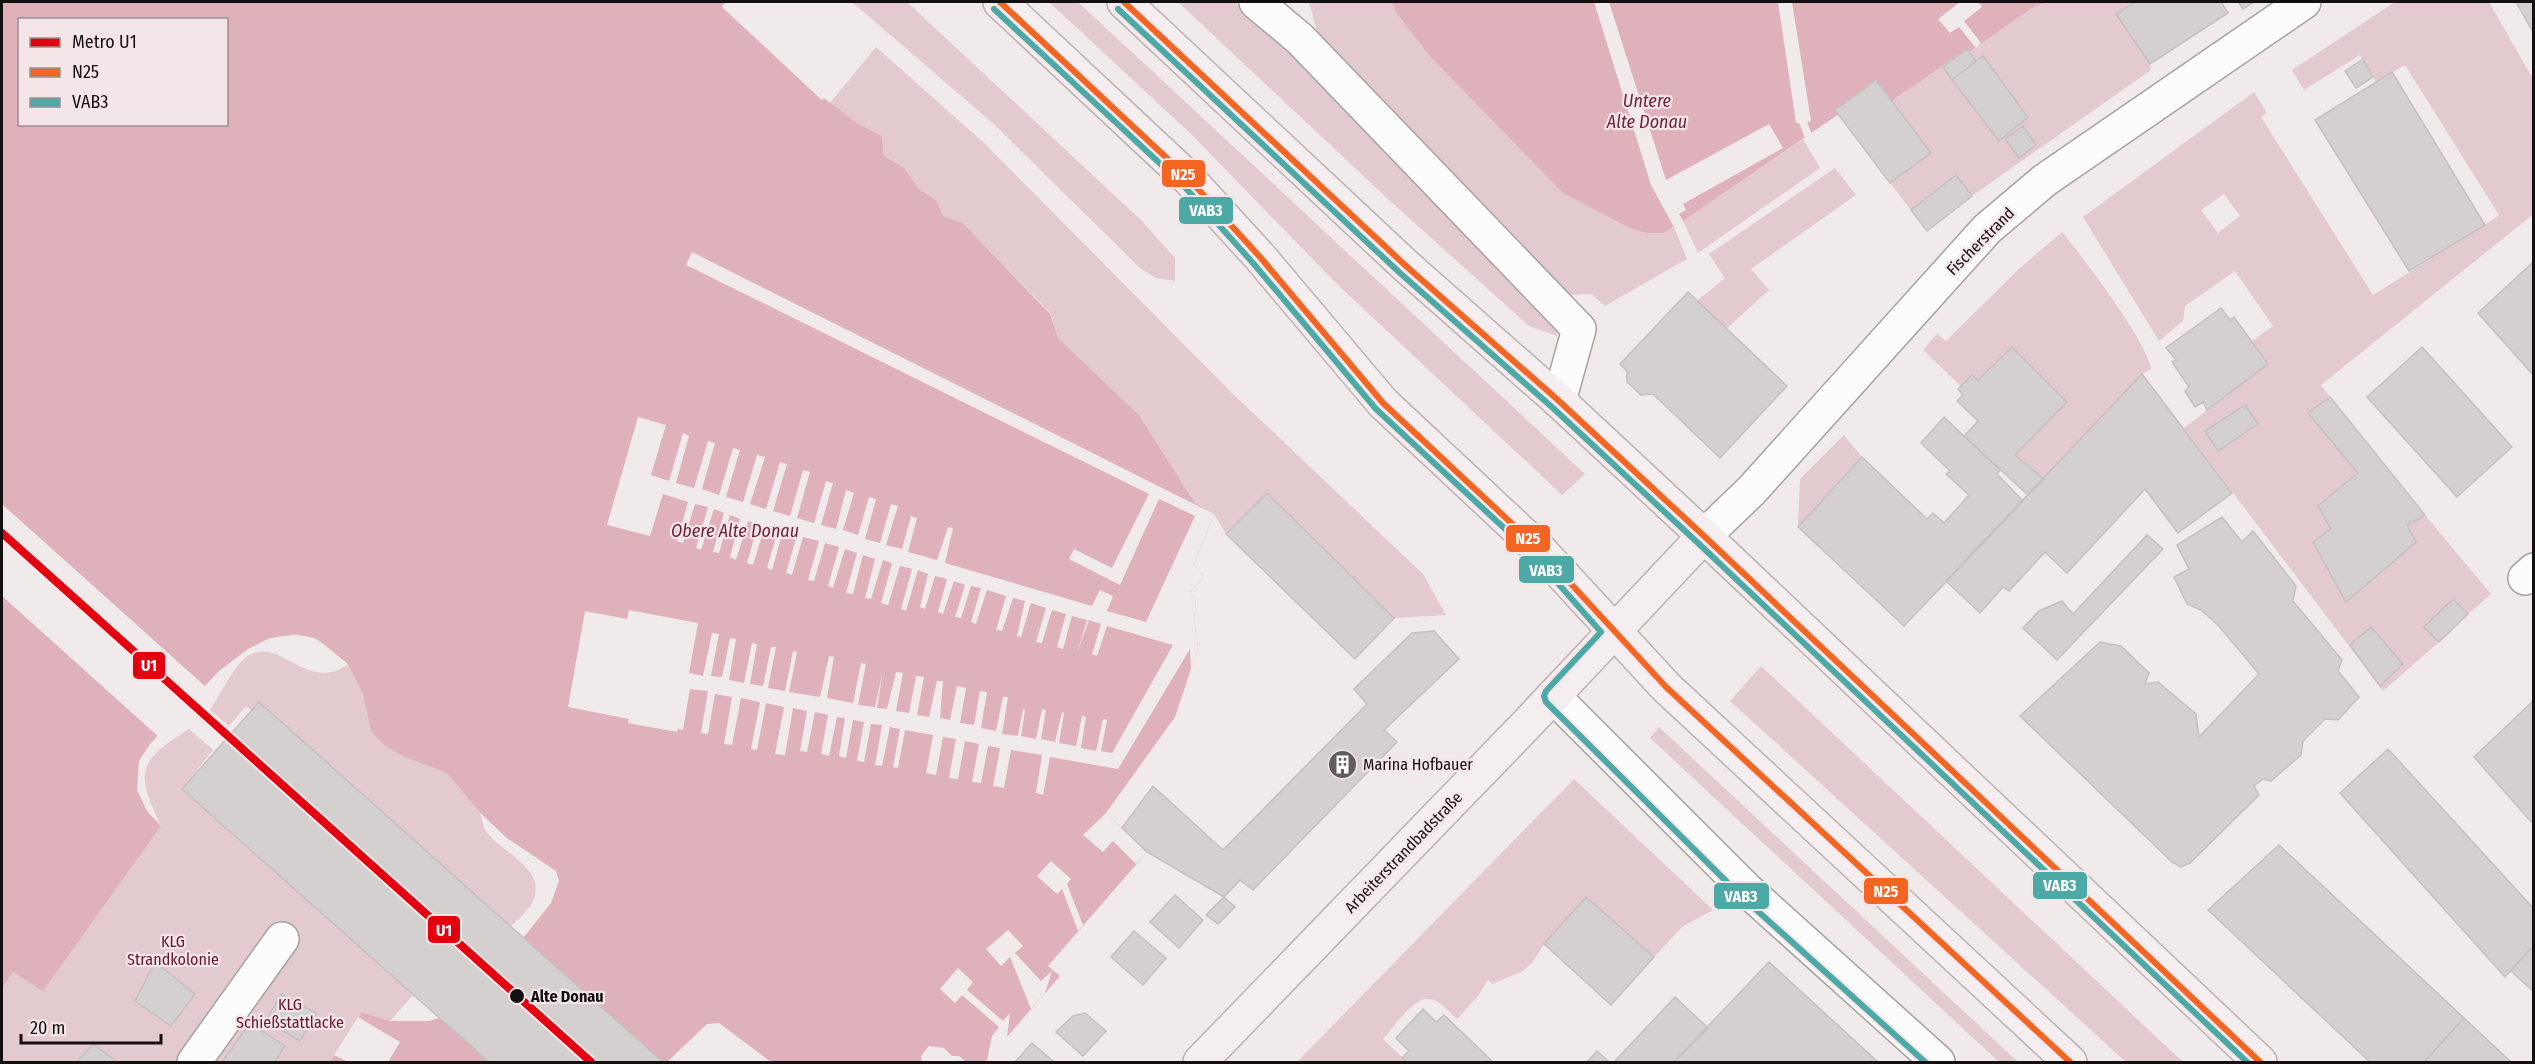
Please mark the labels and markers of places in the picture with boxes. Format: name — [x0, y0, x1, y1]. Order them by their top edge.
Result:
building icon: Marina Hofbauer — [1326, 748, 1358, 780]
place label: Marina Hofbauer — [1363, 755, 1473, 774]
marker: Alte Donau — [508, 987, 526, 1005]
place label: Alte Donau — [530, 987, 604, 1006]

